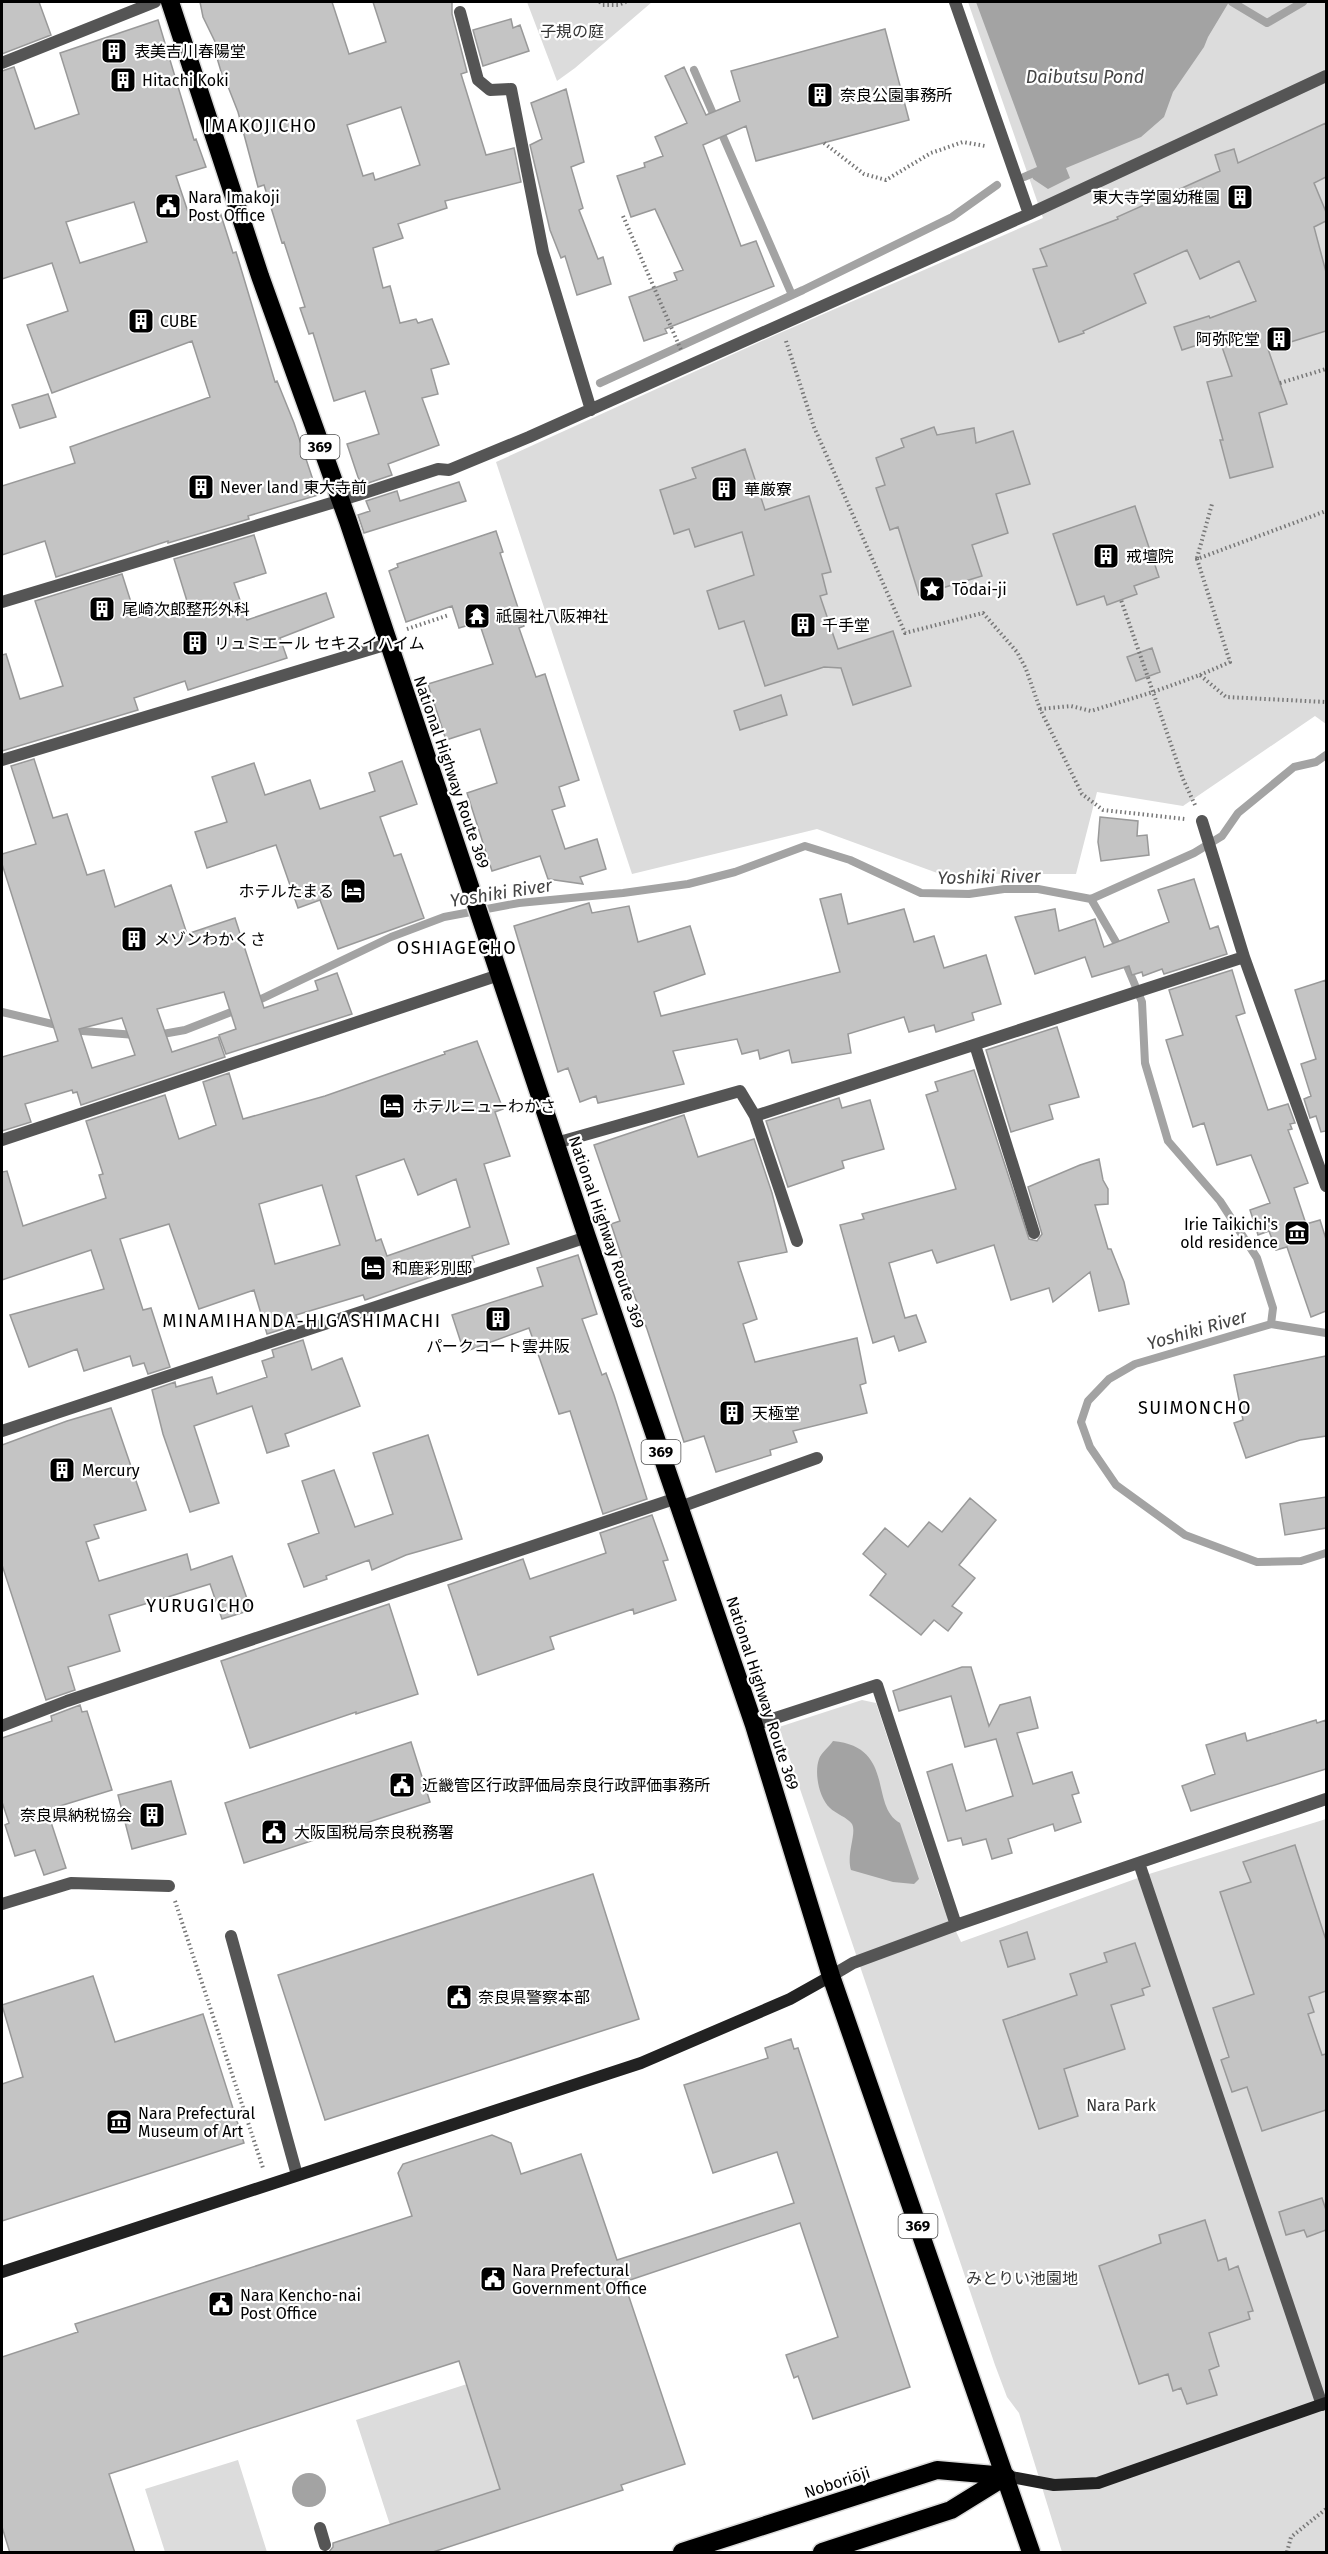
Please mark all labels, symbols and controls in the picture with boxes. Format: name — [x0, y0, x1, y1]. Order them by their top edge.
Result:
park label: 子規の庭 — [540, 22, 604, 41]
building icon: 表美吉川春陽堂 — [99, 36, 129, 66]
place label: 表美吉川春陽堂 — [134, 42, 246, 61]
building icon: Hitachi Koki — [108, 65, 138, 95]
water label: Daibutsu Pond — [1026, 66, 1145, 88]
place label: Hitachi Koki — [142, 71, 229, 90]
building icon: 奈良公園事務所 — [805, 80, 835, 110]
place label: 奈良公園事務所 — [840, 86, 952, 105]
district label: IMAKOJICHO — [205, 115, 317, 137]
building icon: 東大寺学園幼稚園 — [1225, 182, 1255, 212]
place label: Nara Imakoji Post Office — [188, 188, 280, 225]
place label: 東大寺学園幼稚園 — [1092, 188, 1220, 207]
public building icon: Nara Imakoji Post Office — [153, 191, 183, 221]
building icon: CUBE — [126, 306, 156, 336]
place label: CUBE — [160, 312, 198, 331]
building icon: 阿弥陀堂 — [1264, 324, 1294, 354]
place label: 阿弥陀堂 — [1196, 330, 1260, 349]
road number: 369 — [300, 435, 340, 459]
building icon: Never land 東大寺前 — [186, 472, 216, 502]
building icon: 華厳寮 — [709, 474, 739, 504]
place label: Never land 東大寺前 — [220, 478, 367, 497]
place label: 華厳寮 — [744, 480, 792, 499]
building icon: 戒壇院 — [1091, 541, 1121, 571]
place label: 戒壇院 — [1126, 547, 1174, 566]
place icon: Tōdai-ji — [917, 574, 947, 604]
place label: Tōdai-ji — [952, 580, 1007, 599]
building icon: 尾崎次郎整形外科 — [87, 594, 117, 624]
place label: 尾崎次郎整形外科 — [122, 600, 250, 619]
temple icon: 祇園社八阪神社 — [462, 601, 492, 631]
place label: 祇園社八阪神社 — [496, 607, 608, 626]
building icon: 千手堂 — [788, 610, 818, 640]
place label: 千手堂 — [822, 616, 870, 635]
building icon: リュミエール セキスイハイム — [180, 628, 210, 658]
place label: リュミエール セキスイハイム — [214, 634, 425, 653]
street label: National Highway Route 369 — [410, 673, 493, 871]
water label: Yoshiki River — [937, 865, 1042, 889]
water label: Yoshiki River — [448, 874, 555, 912]
hotel icon: ホテルたまる — [338, 876, 368, 906]
place label: ホテルたまる — [238, 882, 334, 901]
building icon: メゾンわかくさ — [119, 924, 149, 954]
place label: メゾンわかくさ — [154, 930, 266, 949]
district label: OSHIAGECHO — [397, 937, 517, 959]
hotel icon: ホテルニューわかさ — [377, 1091, 407, 1121]
place label: ホテルニューわかさ — [412, 1097, 556, 1116]
street label: National Highway Route 369 — [565, 1133, 648, 1331]
place label: Irie Taikichi's old residence — [1180, 1215, 1278, 1252]
museum icon: Irie Taikichi's old residence — [1282, 1218, 1312, 1248]
hotel icon: 和鹿彩別邸 — [358, 1253, 388, 1283]
place label: 和鹿彩別邸 — [392, 1259, 472, 1278]
building icon: パークコート雲井阪 — [483, 1304, 513, 1334]
water label: Yoshiki River — [1144, 1305, 1251, 1355]
district label: MINAMIHANDA-HIGASHIMACHI — [162, 1310, 442, 1332]
place label: パークコート雲井阪 — [426, 1337, 570, 1356]
district label: SUIMONCHO — [1138, 1397, 1252, 1419]
building icon: 天極堂 — [717, 1398, 747, 1428]
place label: 天極堂 — [752, 1404, 800, 1423]
road number: 369 — [642, 1440, 680, 1464]
building icon: Mercury — [47, 1455, 77, 1485]
place label: Mercury — [82, 1461, 140, 1480]
street label: National Highway Route 369 — [722, 1594, 803, 1792]
district label: YURUGICHO — [146, 1595, 256, 1617]
public building icon: 近畿管区行政評価局奈良行政評価事務所 — [387, 1770, 417, 1800]
place label: 近畿管区行政評価局奈良行政評価事務所 — [422, 1776, 710, 1795]
building icon: 奈良県納税協会 — [137, 1800, 167, 1830]
place label: 奈良県納税協会 — [20, 1806, 132, 1825]
public building icon: 大阪国税局奈良税務署 — [259, 1817, 289, 1847]
place label: 大阪国税局奈良税務署 — [294, 1823, 454, 1842]
public building icon: 奈良県警察本部 — [444, 1982, 474, 2012]
place label: 奈良県警察本部 — [478, 1988, 590, 2007]
park label: Nara Park — [1086, 2096, 1157, 2115]
place label: Nara Prefectural Museum of Art — [138, 2104, 255, 2141]
museum icon: Nara Prefectural Museum of Art — [104, 2107, 134, 2137]
road number: 369 — [898, 2214, 938, 2238]
place label: Nara Prefectural Government Office — [512, 2261, 647, 2298]
public building icon: Nara Prefectural Government Office — [478, 2264, 508, 2294]
park label: みとりい池園地 — [966, 2269, 1078, 2288]
place label: Nara Kencho-nai Post Office — [240, 2286, 361, 2323]
public building icon: Nara Kencho-nai Post Office — [206, 2289, 236, 2319]
street label: Noboriōji — [802, 2463, 873, 2502]

